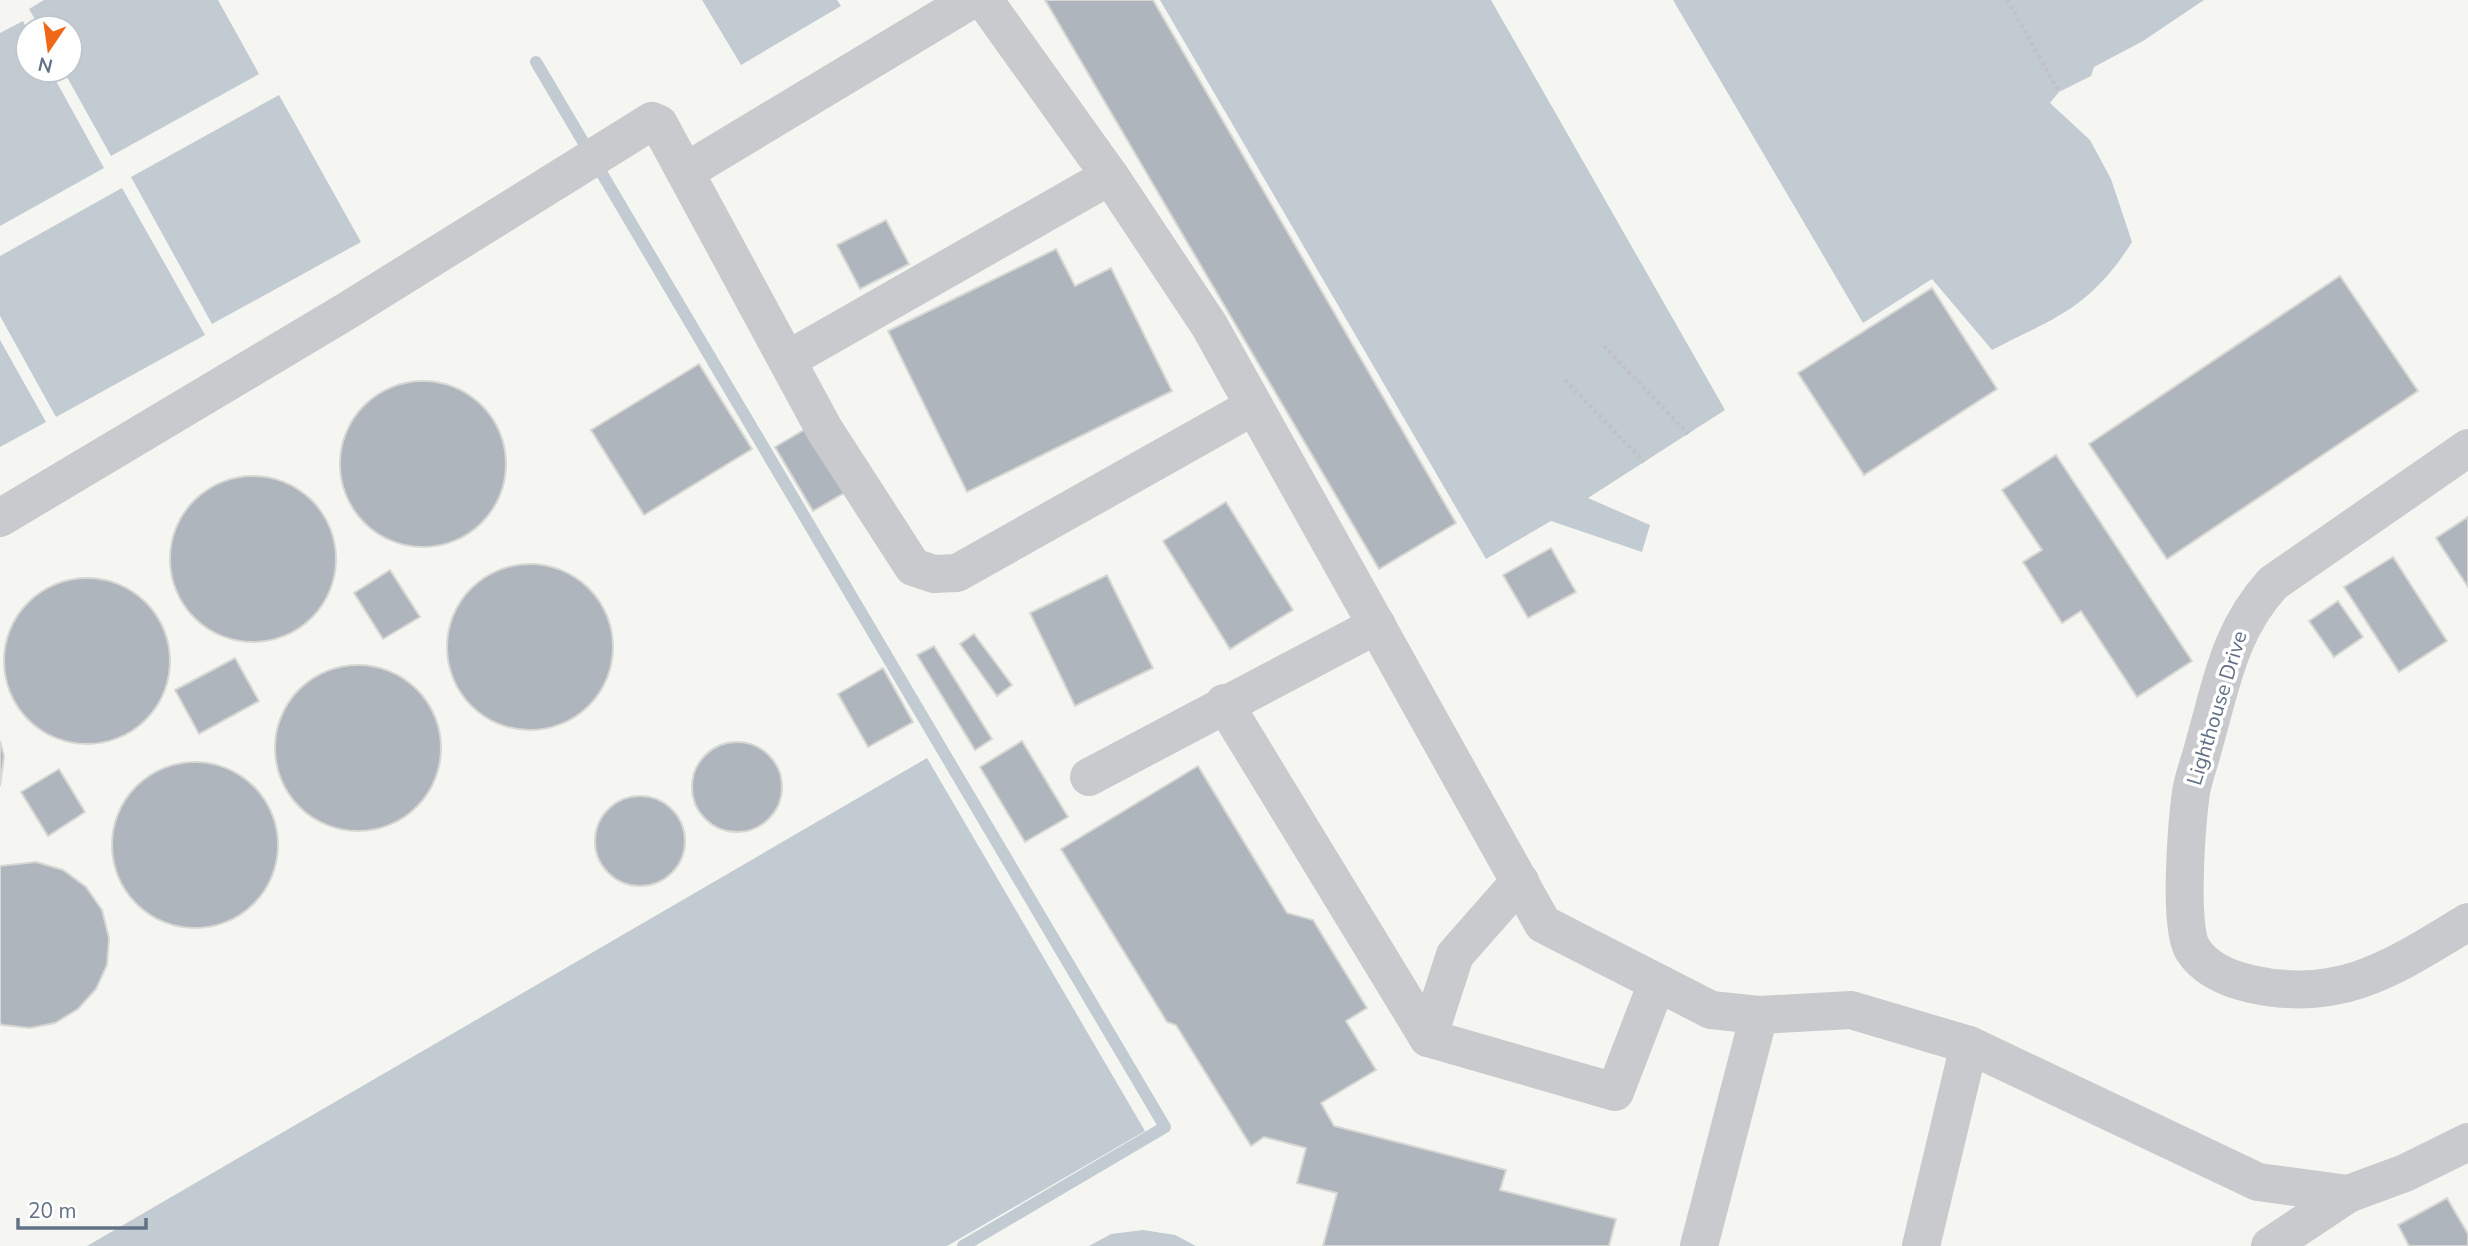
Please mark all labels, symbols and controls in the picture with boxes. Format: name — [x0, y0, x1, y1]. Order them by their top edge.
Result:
north arrow — [14, 14, 84, 84]
text: N — [36, 50, 55, 79]
street label: Lighthouse Drive — [2180, 628, 2254, 788]
scale bar — [18, 1186, 145, 1230]
text: 20 m — [28, 1197, 77, 1225]

